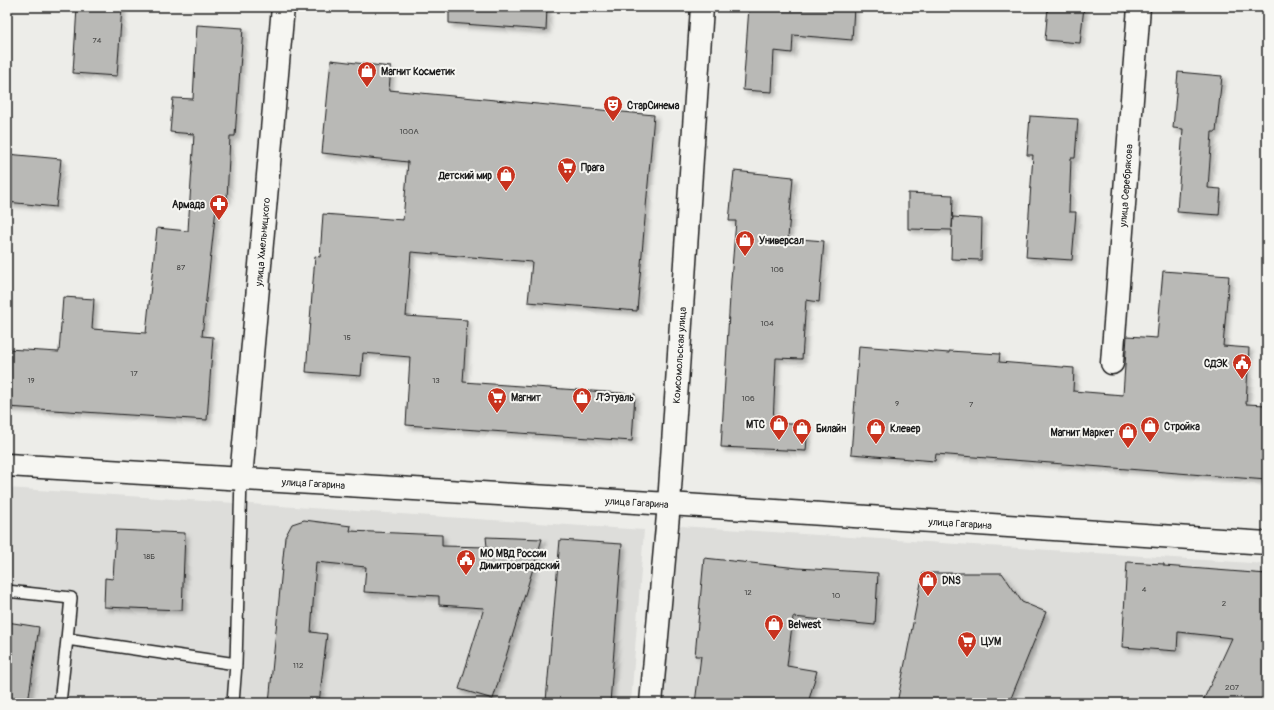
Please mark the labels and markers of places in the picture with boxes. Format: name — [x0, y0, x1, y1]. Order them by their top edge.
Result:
shop icon: Магнит Косметик — [356, 60, 378, 88]
place label: Магнит Косметик — [381, 66, 456, 78]
theatre icon: СтарСинема — [602, 94, 624, 122]
place label: СтарСинема — [627, 100, 680, 112]
supermarket icon: Прага — [556, 156, 578, 184]
place label: Прага — [581, 162, 605, 174]
shop icon: Детский мир — [495, 164, 517, 192]
place label: Детский мир — [438, 170, 492, 182]
pharmacy icon: Армада — [208, 193, 230, 221]
place label: Армада — [172, 199, 205, 211]
shop icon: Универсал — [734, 229, 756, 257]
place label: Универсал — [759, 235, 804, 247]
public building icon: СДЭК — [1231, 352, 1253, 380]
place label: СДЭК — [1204, 358, 1228, 370]
supermarket icon: Магнит — [486, 386, 508, 414]
shop icon: Л'Этуаль — [571, 386, 593, 414]
place label: Магнит — [511, 392, 542, 404]
place label: Л'Этуаль — [595, 392, 634, 404]
shop icon: МТС — [768, 413, 790, 441]
shop icon: Стройка — [1139, 415, 1161, 443]
shop icon: Билайн — [791, 417, 813, 445]
shop icon: Клевер — [865, 417, 887, 445]
place label: МТС — [746, 419, 765, 431]
shop icon: Магнит Маркет — [1117, 421, 1139, 449]
place label: Стройка — [1164, 421, 1200, 433]
place label: Билайн — [816, 423, 846, 435]
place label: Клевер — [890, 423, 921, 435]
place label: Магнит Маркет — [1050, 427, 1115, 439]
public building icon: МО МВД России Димитровградский — [455, 548, 477, 576]
place label: МО МВД России Димитровградский — [479, 548, 560, 572]
shop icon: DNS — [917, 569, 939, 597]
place label: DNS — [942, 575, 961, 587]
shop icon: Belwest — [763, 613, 785, 641]
place label: Belwest — [788, 619, 822, 631]
supermarket icon: ЦУМ — [956, 630, 978, 658]
place label: ЦУМ — [981, 636, 1001, 648]

